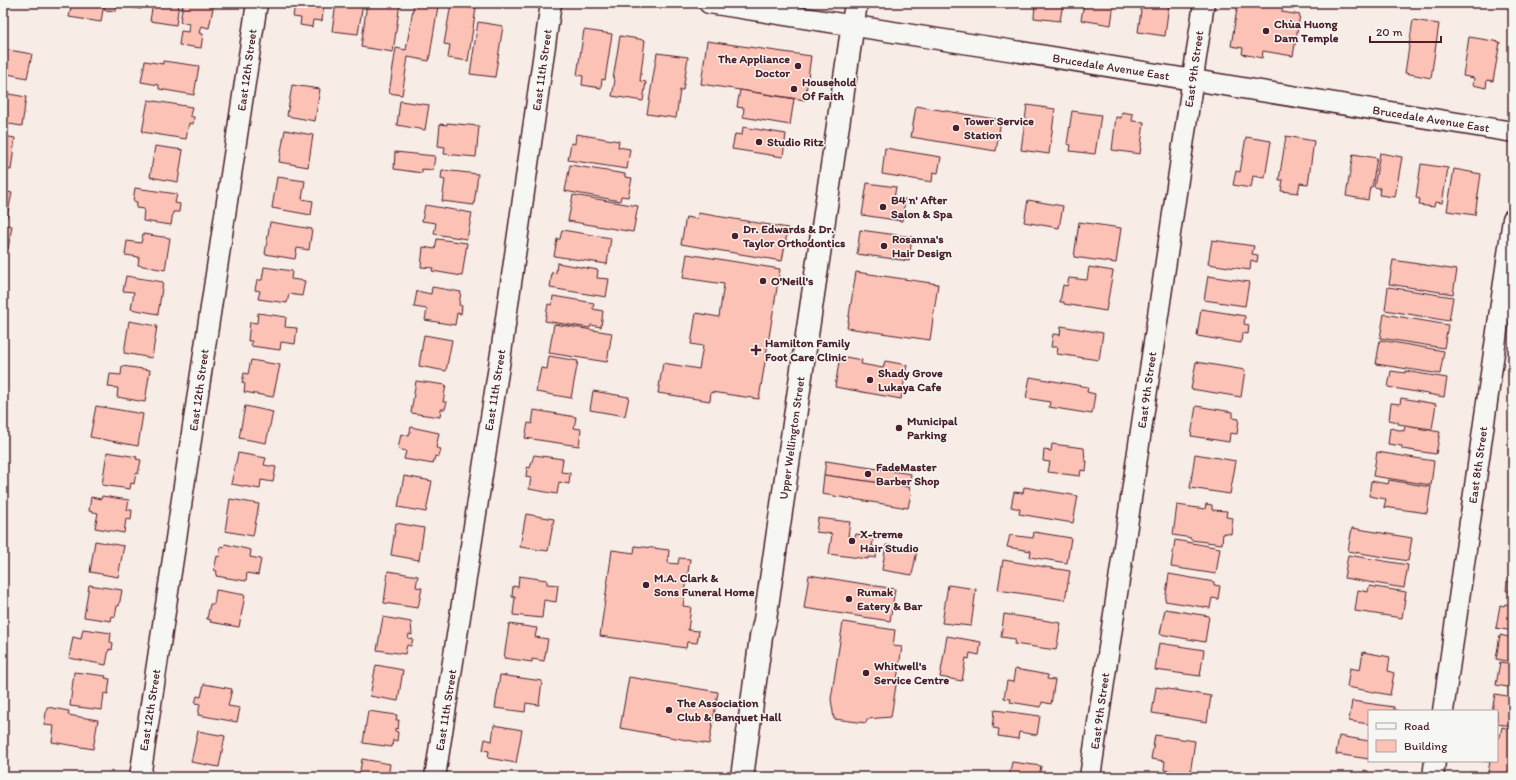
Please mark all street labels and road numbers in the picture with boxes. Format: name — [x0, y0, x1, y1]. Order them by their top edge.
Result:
street label: East 12th Street — [234, 28, 260, 112]
street label: East 11th Street — [529, 28, 555, 112]
street label: East 9th Street — [1182, 29, 1206, 108]
street label: Brucedale Avenue East — [1052, 51, 1171, 83]
street label: Brucedale Avenue East — [1372, 103, 1491, 135]
street label: East 12th Street — [186, 348, 212, 432]
street label: East 11th Street — [482, 348, 508, 432]
street label: East 9th Street — [1135, 350, 1159, 429]
street label: Upper Wellington Street — [776, 375, 808, 500]
street label: East 8th Street — [1466, 425, 1490, 504]
street label: East 12th Street — [137, 667, 163, 752]
street label: East 11th Street — [433, 668, 459, 752]
street label: East 9th Street — [1088, 671, 1112, 750]

